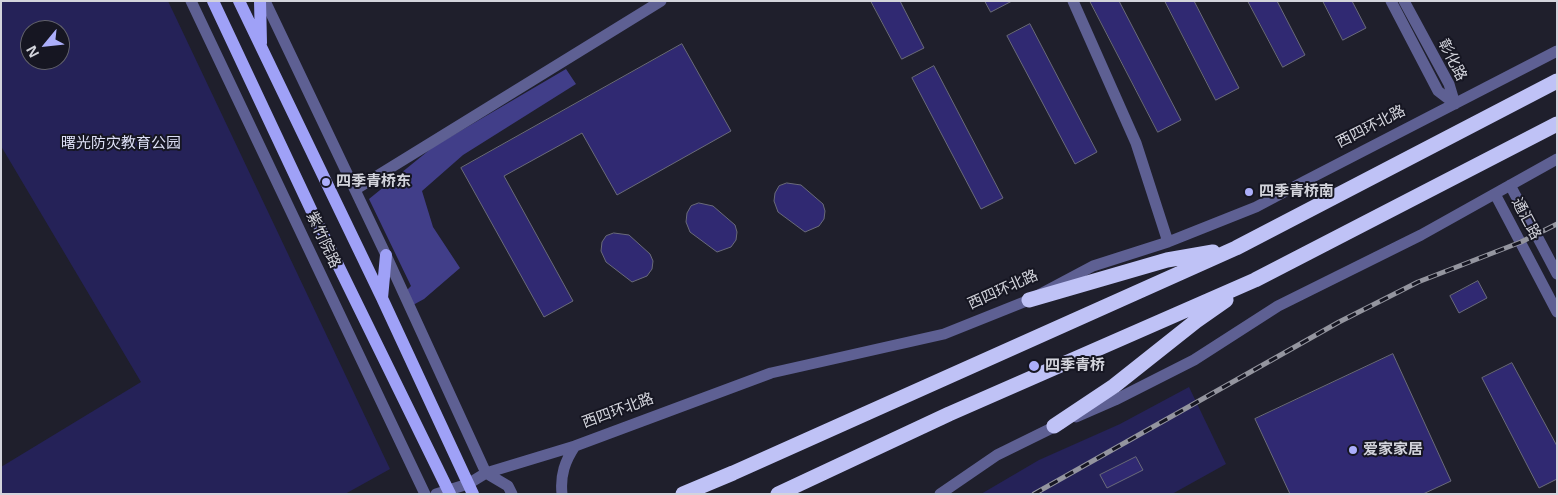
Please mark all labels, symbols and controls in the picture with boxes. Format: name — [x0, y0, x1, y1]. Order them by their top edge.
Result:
north arrow — [20, 20, 70, 70]
street label: 彰化路 — [1434, 36, 1470, 84]
text: N — [21, 42, 43, 61]
street label: 西四环北路 — [1334, 102, 1408, 152]
park label: 曙光防灾教育公园 — [61, 135, 181, 153]
place label: 四季青桥东 — [336, 173, 411, 191]
marker: 四季青桥东 — [320, 176, 332, 188]
place label: 四季青桥南 — [1259, 183, 1334, 201]
marker: 四季青桥南 — [1243, 186, 1255, 198]
street label: 通汇路 — [1507, 195, 1545, 243]
street label: 紫竹院路 — [302, 209, 344, 271]
street label: 西四环北路 — [965, 267, 1041, 313]
place label: 四季青桥 — [1045, 357, 1105, 375]
marker: 四季青桥 — [1027, 359, 1041, 373]
street label: 西四环北路 — [580, 390, 656, 432]
place label: 爱家家居 — [1363, 441, 1423, 459]
marker: 爱家家居 — [1347, 444, 1359, 456]

